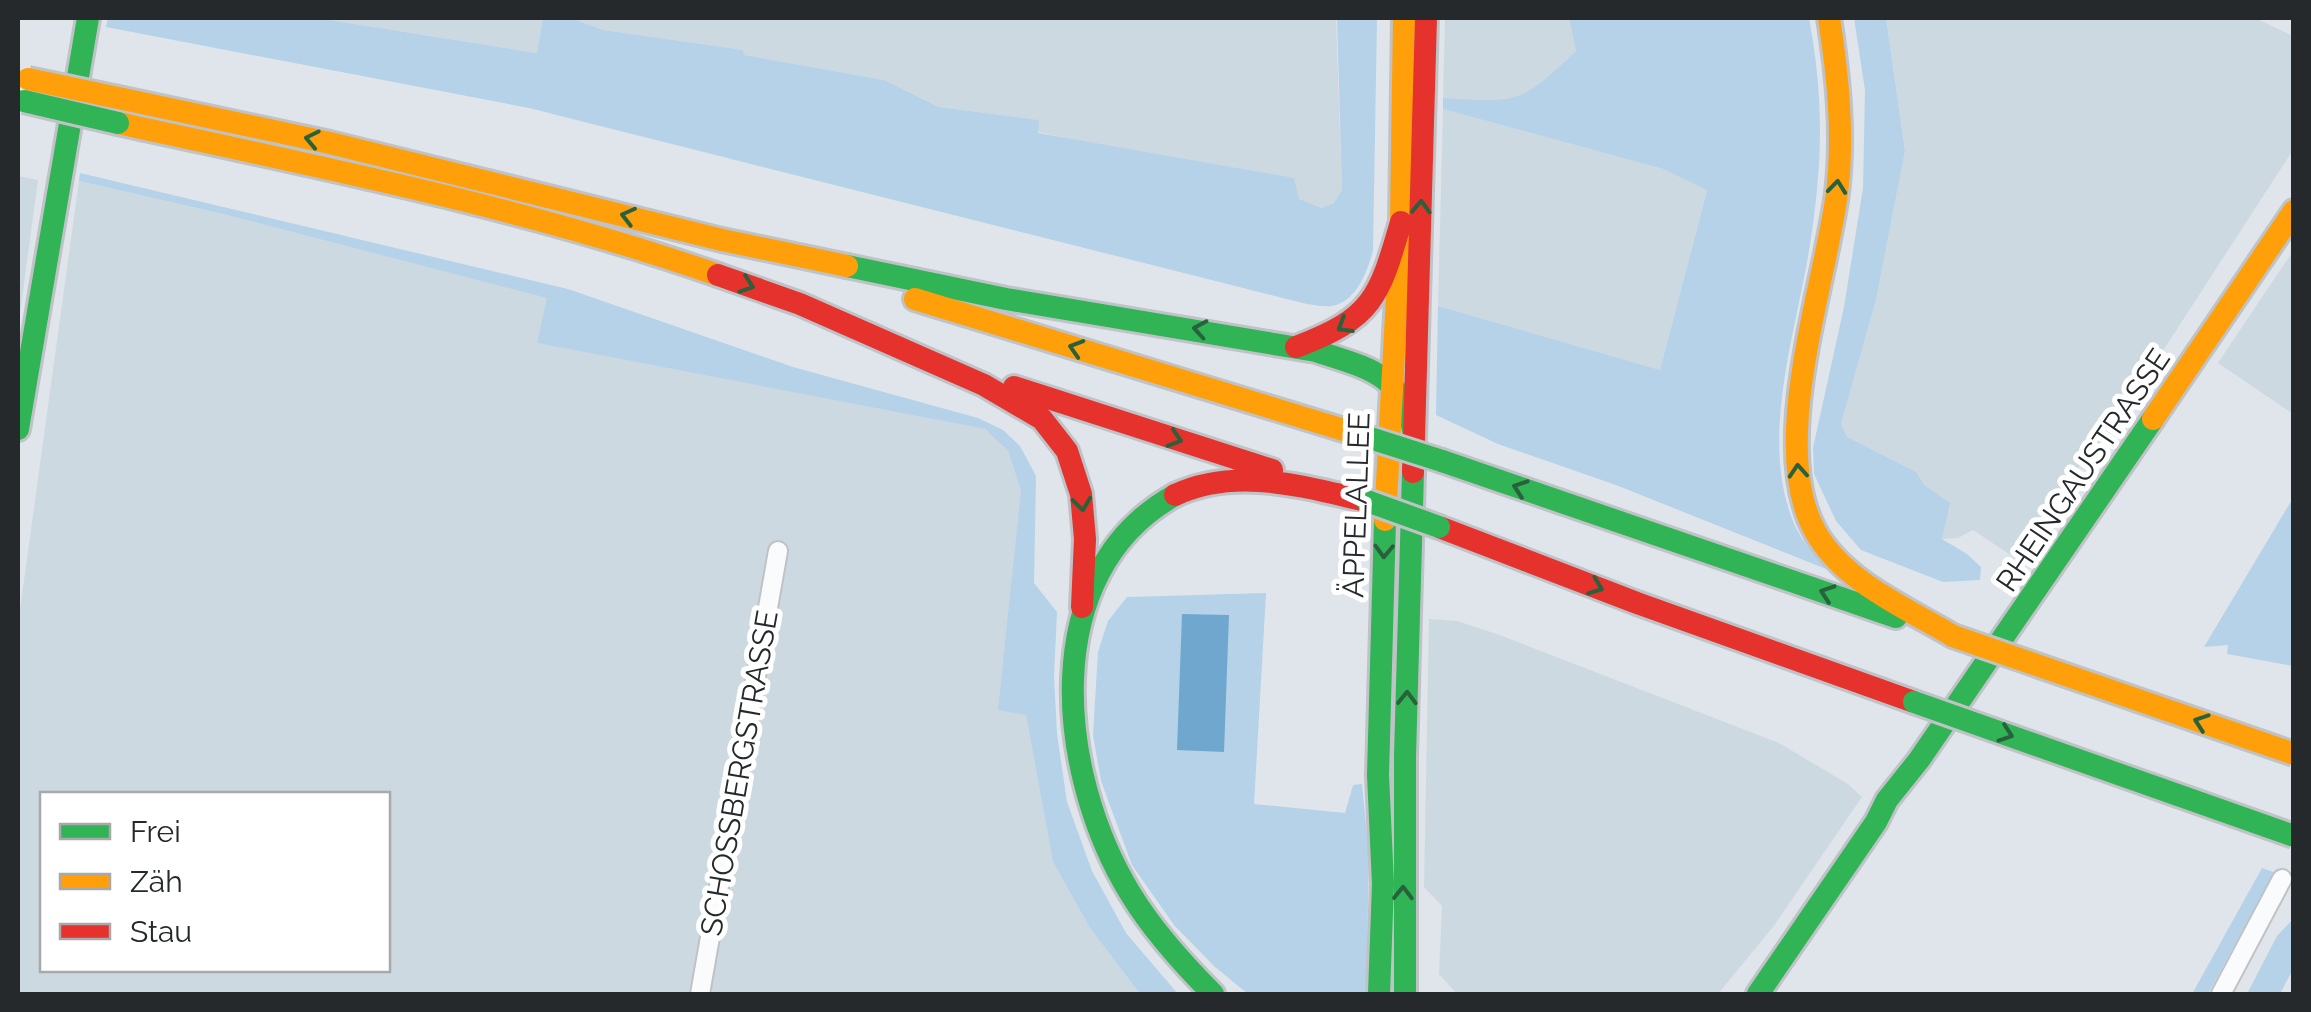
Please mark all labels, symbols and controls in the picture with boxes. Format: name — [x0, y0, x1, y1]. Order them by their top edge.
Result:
one-way arrow — [304, 130, 321, 151]
one-way arrow — [1825, 179, 1847, 195]
one-way arrow — [1411, 198, 1432, 214]
one-way arrow — [620, 207, 637, 228]
one-way arrow — [738, 273, 755, 293]
one-way arrow — [1337, 314, 1355, 333]
one-way arrow — [1191, 319, 1208, 340]
one-way arrow — [1068, 339, 1085, 360]
street label: RHEINGAUSTRASSE — [1989, 342, 2177, 598]
street label: ÄPPELALLEE — [1335, 412, 1377, 598]
one-way arrow — [1166, 428, 1183, 448]
one-way arrow — [1787, 463, 1809, 479]
one-way arrow — [1512, 479, 1529, 499]
one-way arrow — [1071, 496, 1092, 512]
one-way arrow — [1374, 544, 1395, 560]
one-way arrow — [1586, 575, 1603, 596]
one-way arrow — [1820, 584, 1837, 605]
street label: SCHOSSBERGSTRASSE — [693, 608, 785, 938]
one-way arrow — [1396, 689, 1417, 705]
one-way arrow — [2194, 713, 2211, 734]
one-way arrow — [1996, 722, 2013, 743]
legend — [40, 792, 390, 972]
text: Frei — [130, 814, 181, 849]
text: Zäh — [130, 864, 183, 899]
one-way arrow — [1393, 884, 1414, 900]
text: Stau — [130, 914, 192, 949]

